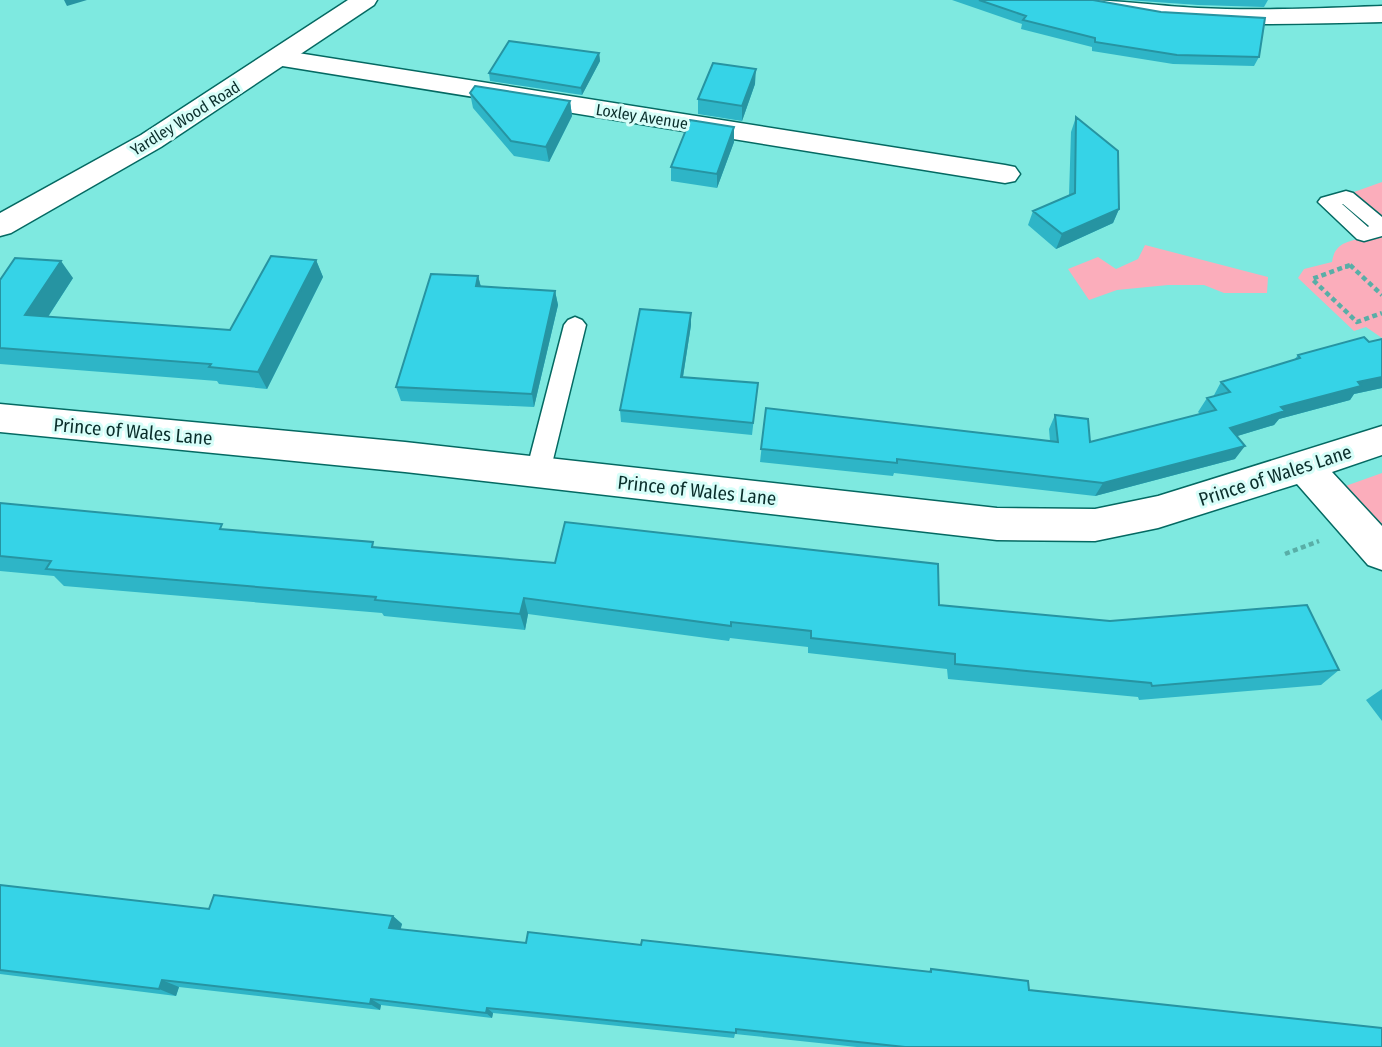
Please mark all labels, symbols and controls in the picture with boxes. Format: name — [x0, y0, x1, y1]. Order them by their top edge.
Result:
street label: Yardley Wood Road — [127, 77, 243, 160]
street label: Loxley Avenue — [595, 100, 689, 133]
street label: Prince of Wales Lane — [52, 413, 213, 450]
street label: Prince of Wales Lane — [1196, 440, 1355, 511]
street label: Prince of Wales Lane — [616, 471, 777, 510]

